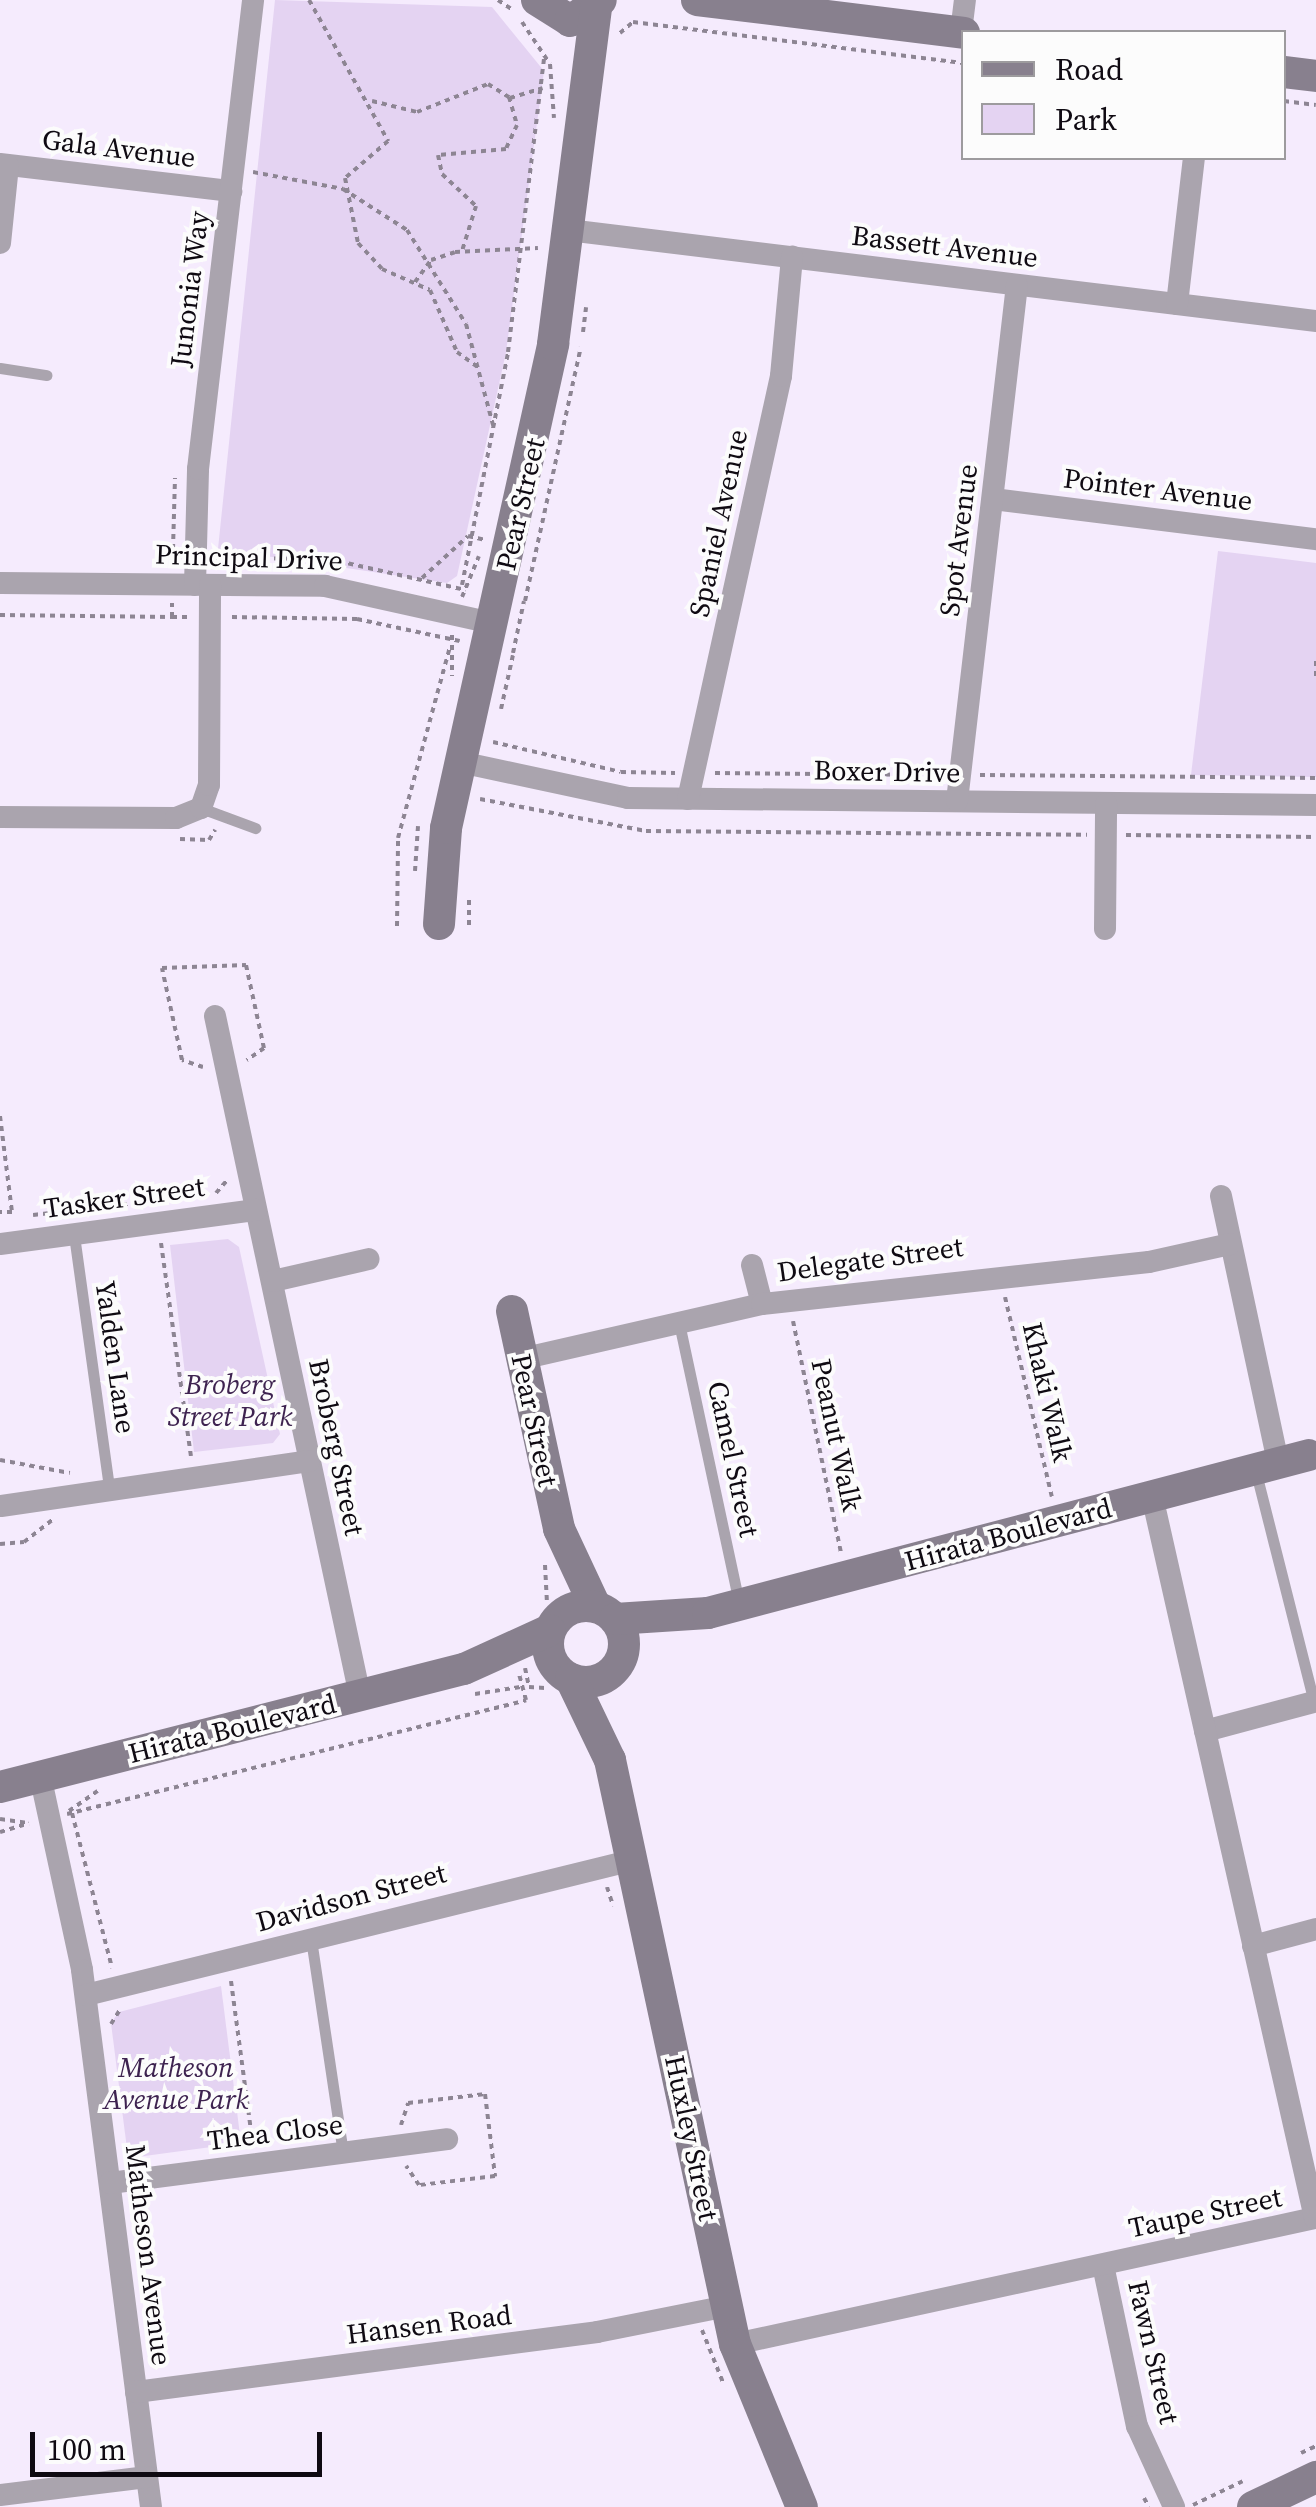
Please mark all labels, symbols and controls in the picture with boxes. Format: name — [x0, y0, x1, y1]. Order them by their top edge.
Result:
legend — [961, 30, 1286, 160]
text: Road — [1055, 49, 1123, 90]
text: Park — [1055, 99, 1117, 140]
street label: Gala Avenue — [40, 122, 198, 174]
street label: Junonia Way — [163, 209, 215, 369]
street label: Bassett Avenue — [850, 218, 1040, 274]
street label: Spaniel Avenue — [682, 426, 754, 620]
street label: Pear Street — [488, 435, 552, 573]
street label: Pointer Avenue — [1062, 461, 1254, 517]
street label: Spot Avenue — [932, 462, 984, 618]
street label: Principal Drive — [154, 537, 344, 577]
street label: Boxer Drive — [813, 753, 961, 789]
street label: Tasker Street — [42, 1169, 206, 1225]
street label: Delegate Street — [775, 1229, 965, 1289]
street label: Yalden Lane — [89, 1279, 143, 1435]
street label: Khaki Walk — [1016, 1319, 1080, 1465]
street label: Pear Street — [505, 1351, 565, 1489]
street label: Peanut Walk — [804, 1355, 870, 1515]
street label: Broberg Street — [302, 1356, 372, 1538]
park label: Broberg Street Park — [167, 1367, 293, 1433]
street label: Camel Street — [701, 1378, 767, 1540]
street label: Hirata Boulevard — [901, 1490, 1115, 1578]
street label: Hirata Boulevard — [125, 1686, 339, 1770]
street label: Davidson Street — [252, 1855, 450, 1939]
park label: Matheson Avenue Park — [103, 2050, 249, 2116]
street label: Huxley Street — [658, 2052, 726, 2224]
street label: Thea Close — [205, 2107, 345, 2157]
street label: Matheson Avenue — [119, 2143, 179, 2367]
street label: Taupe Street — [1125, 2179, 1285, 2245]
street label: Fawn Street — [1121, 2277, 1187, 2427]
street label: Hansen Road — [345, 2297, 513, 2351]
scale bar — [35, 2412, 328, 2474]
text: 100 m — [47, 2429, 126, 2470]

